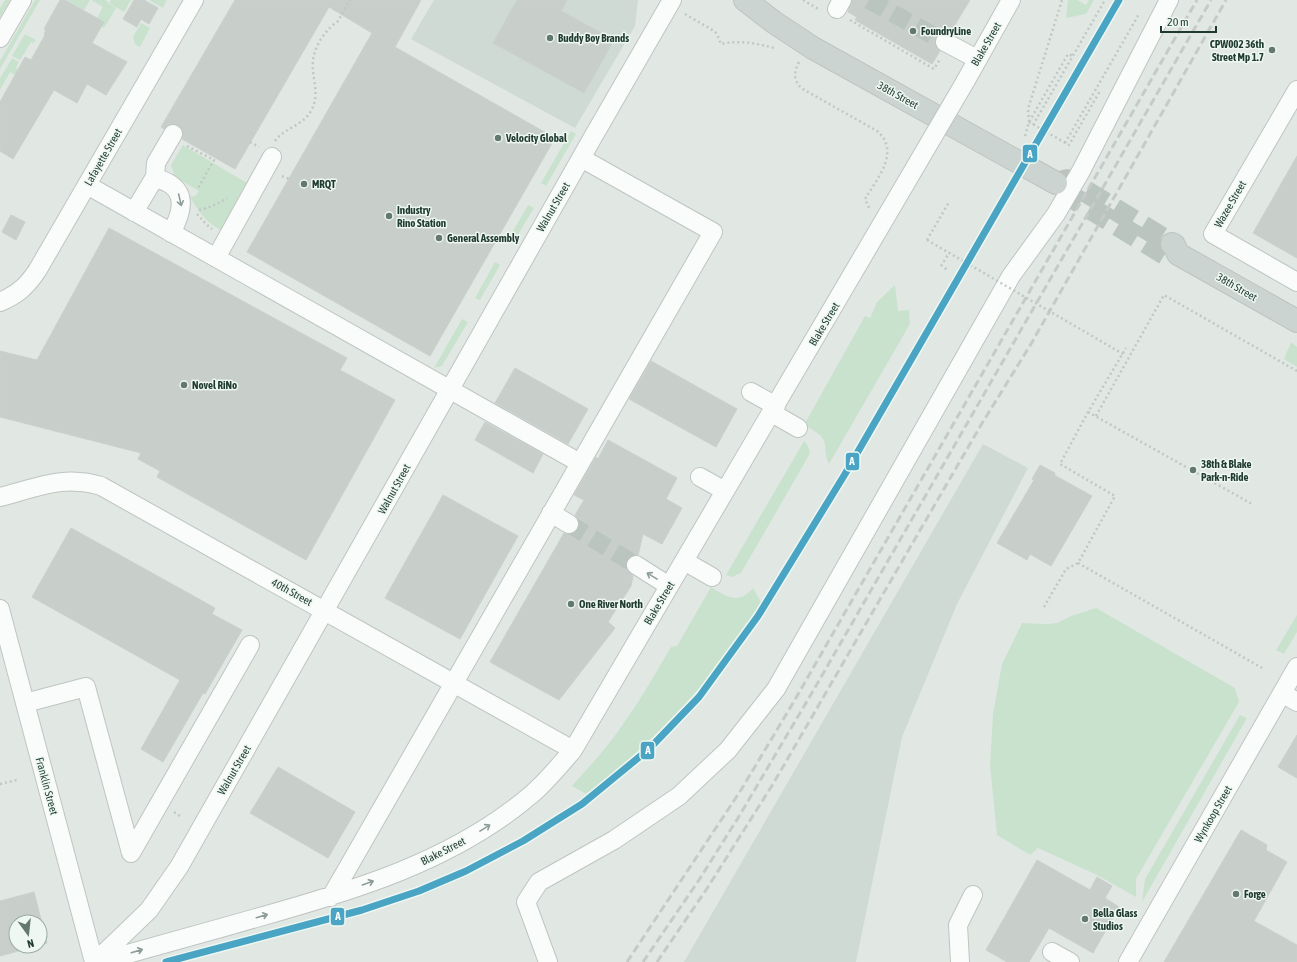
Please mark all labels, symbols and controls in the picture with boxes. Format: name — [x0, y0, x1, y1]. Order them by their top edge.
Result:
scale bar — [1161, 8, 1216, 34]
text: 20 m — [1167, 15, 1189, 29]
street label: Blake Street — [969, 20, 1003, 68]
place label: FoundryLine — [921, 25, 971, 37]
marker: FoundryLine — [908, 26, 918, 36]
place label: Buddy Boy Brands — [558, 32, 629, 44]
marker: Buddy Boy Brands — [545, 33, 555, 43]
place label: CPW002 36th Street Mp 1.7 — [1210, 38, 1264, 63]
marker: CPW002 36th Street Mp 1.7 — [1267, 45, 1277, 55]
street label: 38th Street — [876, 79, 920, 111]
street label: Lafayette Street — [82, 126, 124, 188]
place label: Velocity Global — [505, 132, 568, 144]
marker: Velocity Global — [493, 133, 503, 143]
line badge: A — [1022, 144, 1038, 163]
text: A — [1026, 148, 1033, 160]
place label: MRQT — [312, 178, 336, 190]
street label: Wazee Street — [1212, 178, 1248, 230]
marker: MRQT — [299, 179, 309, 189]
street label: Walnut Street — [534, 180, 572, 234]
one-way arrow — [176, 193, 184, 206]
place label: Industry Rino Station — [397, 204, 446, 229]
marker: Industry Rino Station — [384, 211, 394, 221]
place label: General Assembly — [447, 232, 520, 244]
marker: General Assembly — [434, 233, 444, 243]
street label: 38th Street — [1215, 271, 1259, 303]
street label: Blake Street — [806, 300, 842, 348]
place label: Novel RiNo — [192, 379, 237, 391]
marker: Novel RiNo — [179, 380, 189, 390]
line badge: A — [845, 452, 860, 471]
text: A — [848, 455, 855, 467]
place label: 38th & Blake Park-n-Ride — [1201, 458, 1251, 483]
street label: Walnut Street — [375, 462, 413, 516]
marker: 38th & Blake Park-n-Ride — [1188, 465, 1198, 475]
one-way arrow — [647, 572, 658, 580]
street label: 40th Street — [270, 576, 314, 608]
street label: Blake Street — [641, 579, 677, 627]
place label: One River North — [579, 598, 643, 610]
marker: One River North — [566, 599, 576, 609]
line badge: A — [640, 741, 655, 760]
street label: Walnut Street — [215, 743, 253, 797]
text: A — [644, 744, 651, 756]
street label: Franklin Street — [34, 756, 60, 816]
street label: Wynkoop Street — [1192, 783, 1234, 845]
one-way arrow — [479, 824, 490, 832]
street label: Blake Street — [419, 835, 467, 867]
one-way arrow — [361, 879, 373, 887]
place label: Forge — [1244, 888, 1266, 900]
marker: Forge — [1231, 889, 1241, 899]
line badge: A — [330, 907, 345, 926]
place label: Bella Glass Studios — [1093, 907, 1137, 932]
text: A — [334, 910, 341, 922]
one-way arrow — [255, 912, 268, 919]
north arrow — [8, 914, 48, 954]
marker: Bella Glass Studios — [1080, 914, 1090, 924]
text: N — [26, 937, 35, 950]
one-way arrow — [130, 947, 143, 955]

